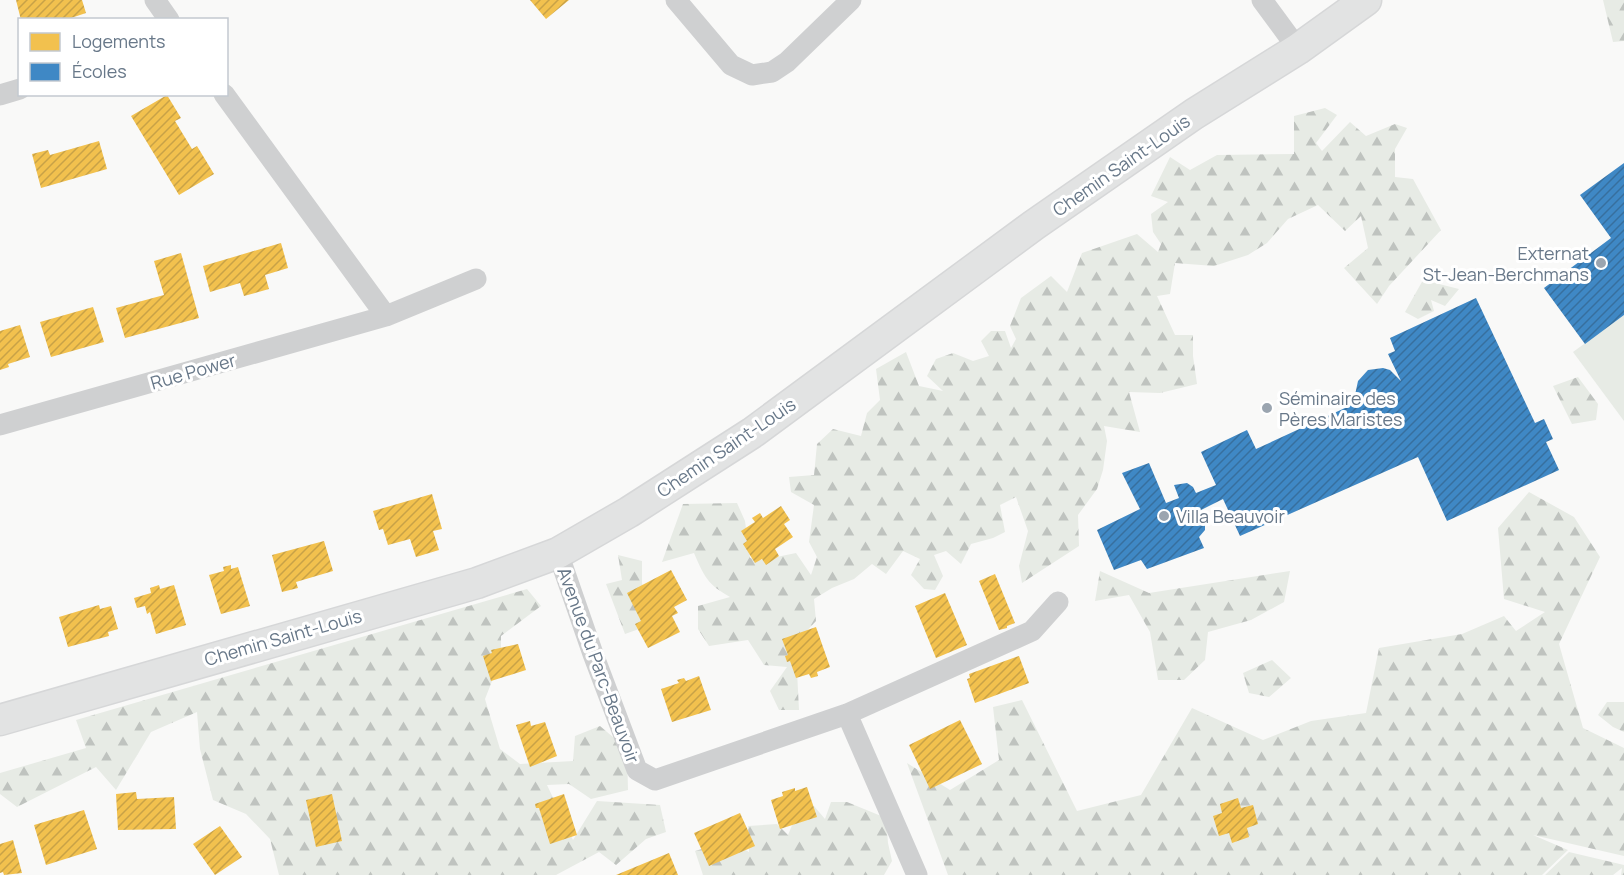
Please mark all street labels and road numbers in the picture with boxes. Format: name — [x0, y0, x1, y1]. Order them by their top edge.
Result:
street label: Chemin Saint-Louis — [1048, 109, 1194, 221]
street label: Rue Power — [148, 347, 239, 395]
street label: Chemin Saint-Louis — [652, 392, 800, 502]
street label: Avenue du Parc-Beauvoir — [552, 564, 646, 767]
street label: Chemin Saint-Louis — [202, 603, 364, 671]

